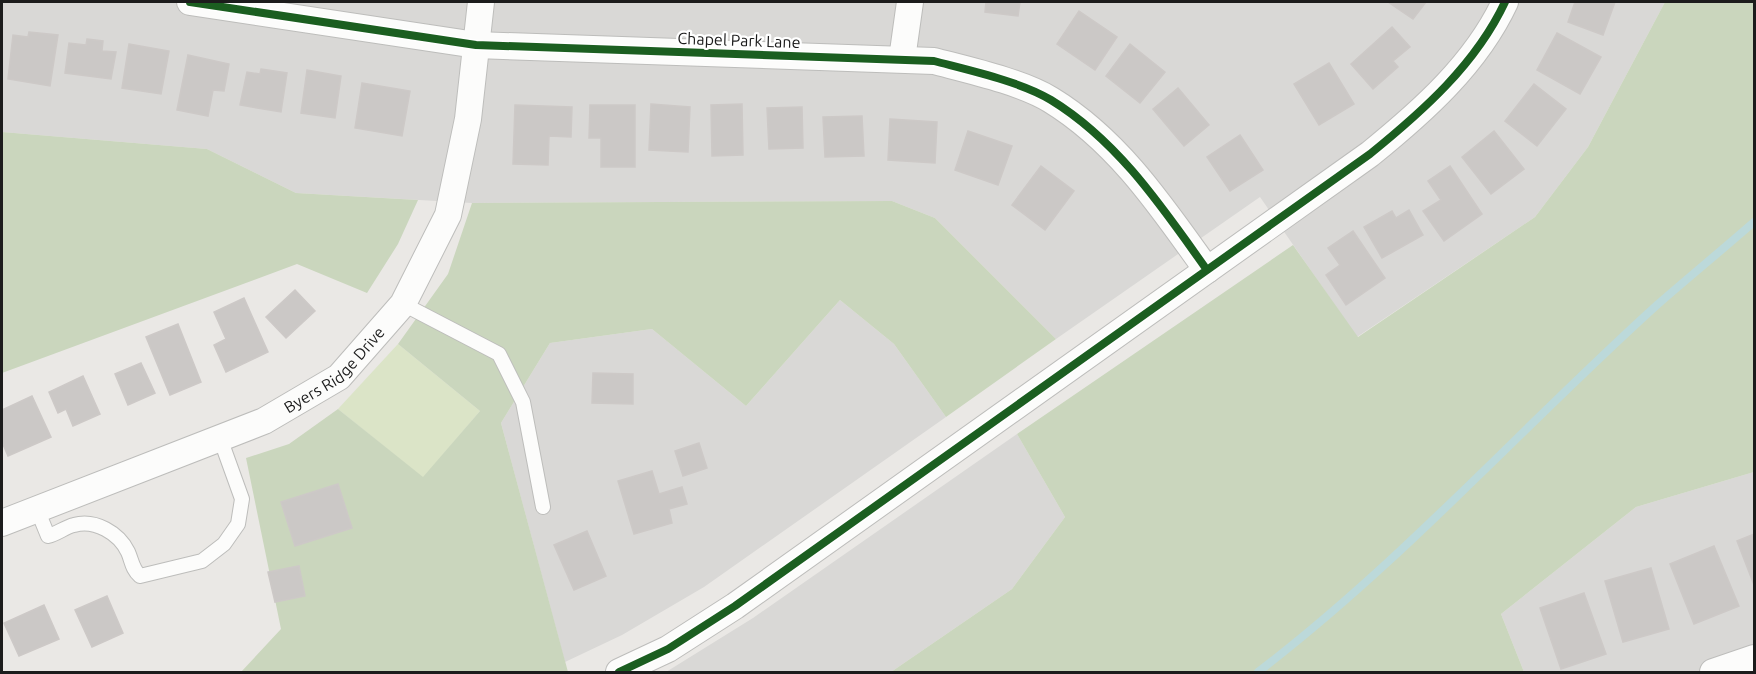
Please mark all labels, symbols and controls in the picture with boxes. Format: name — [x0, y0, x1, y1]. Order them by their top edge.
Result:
street label: Chapel Park Lane — [677, 29, 801, 51]
street label: Byers Ridge Drive — [281, 323, 388, 416]

